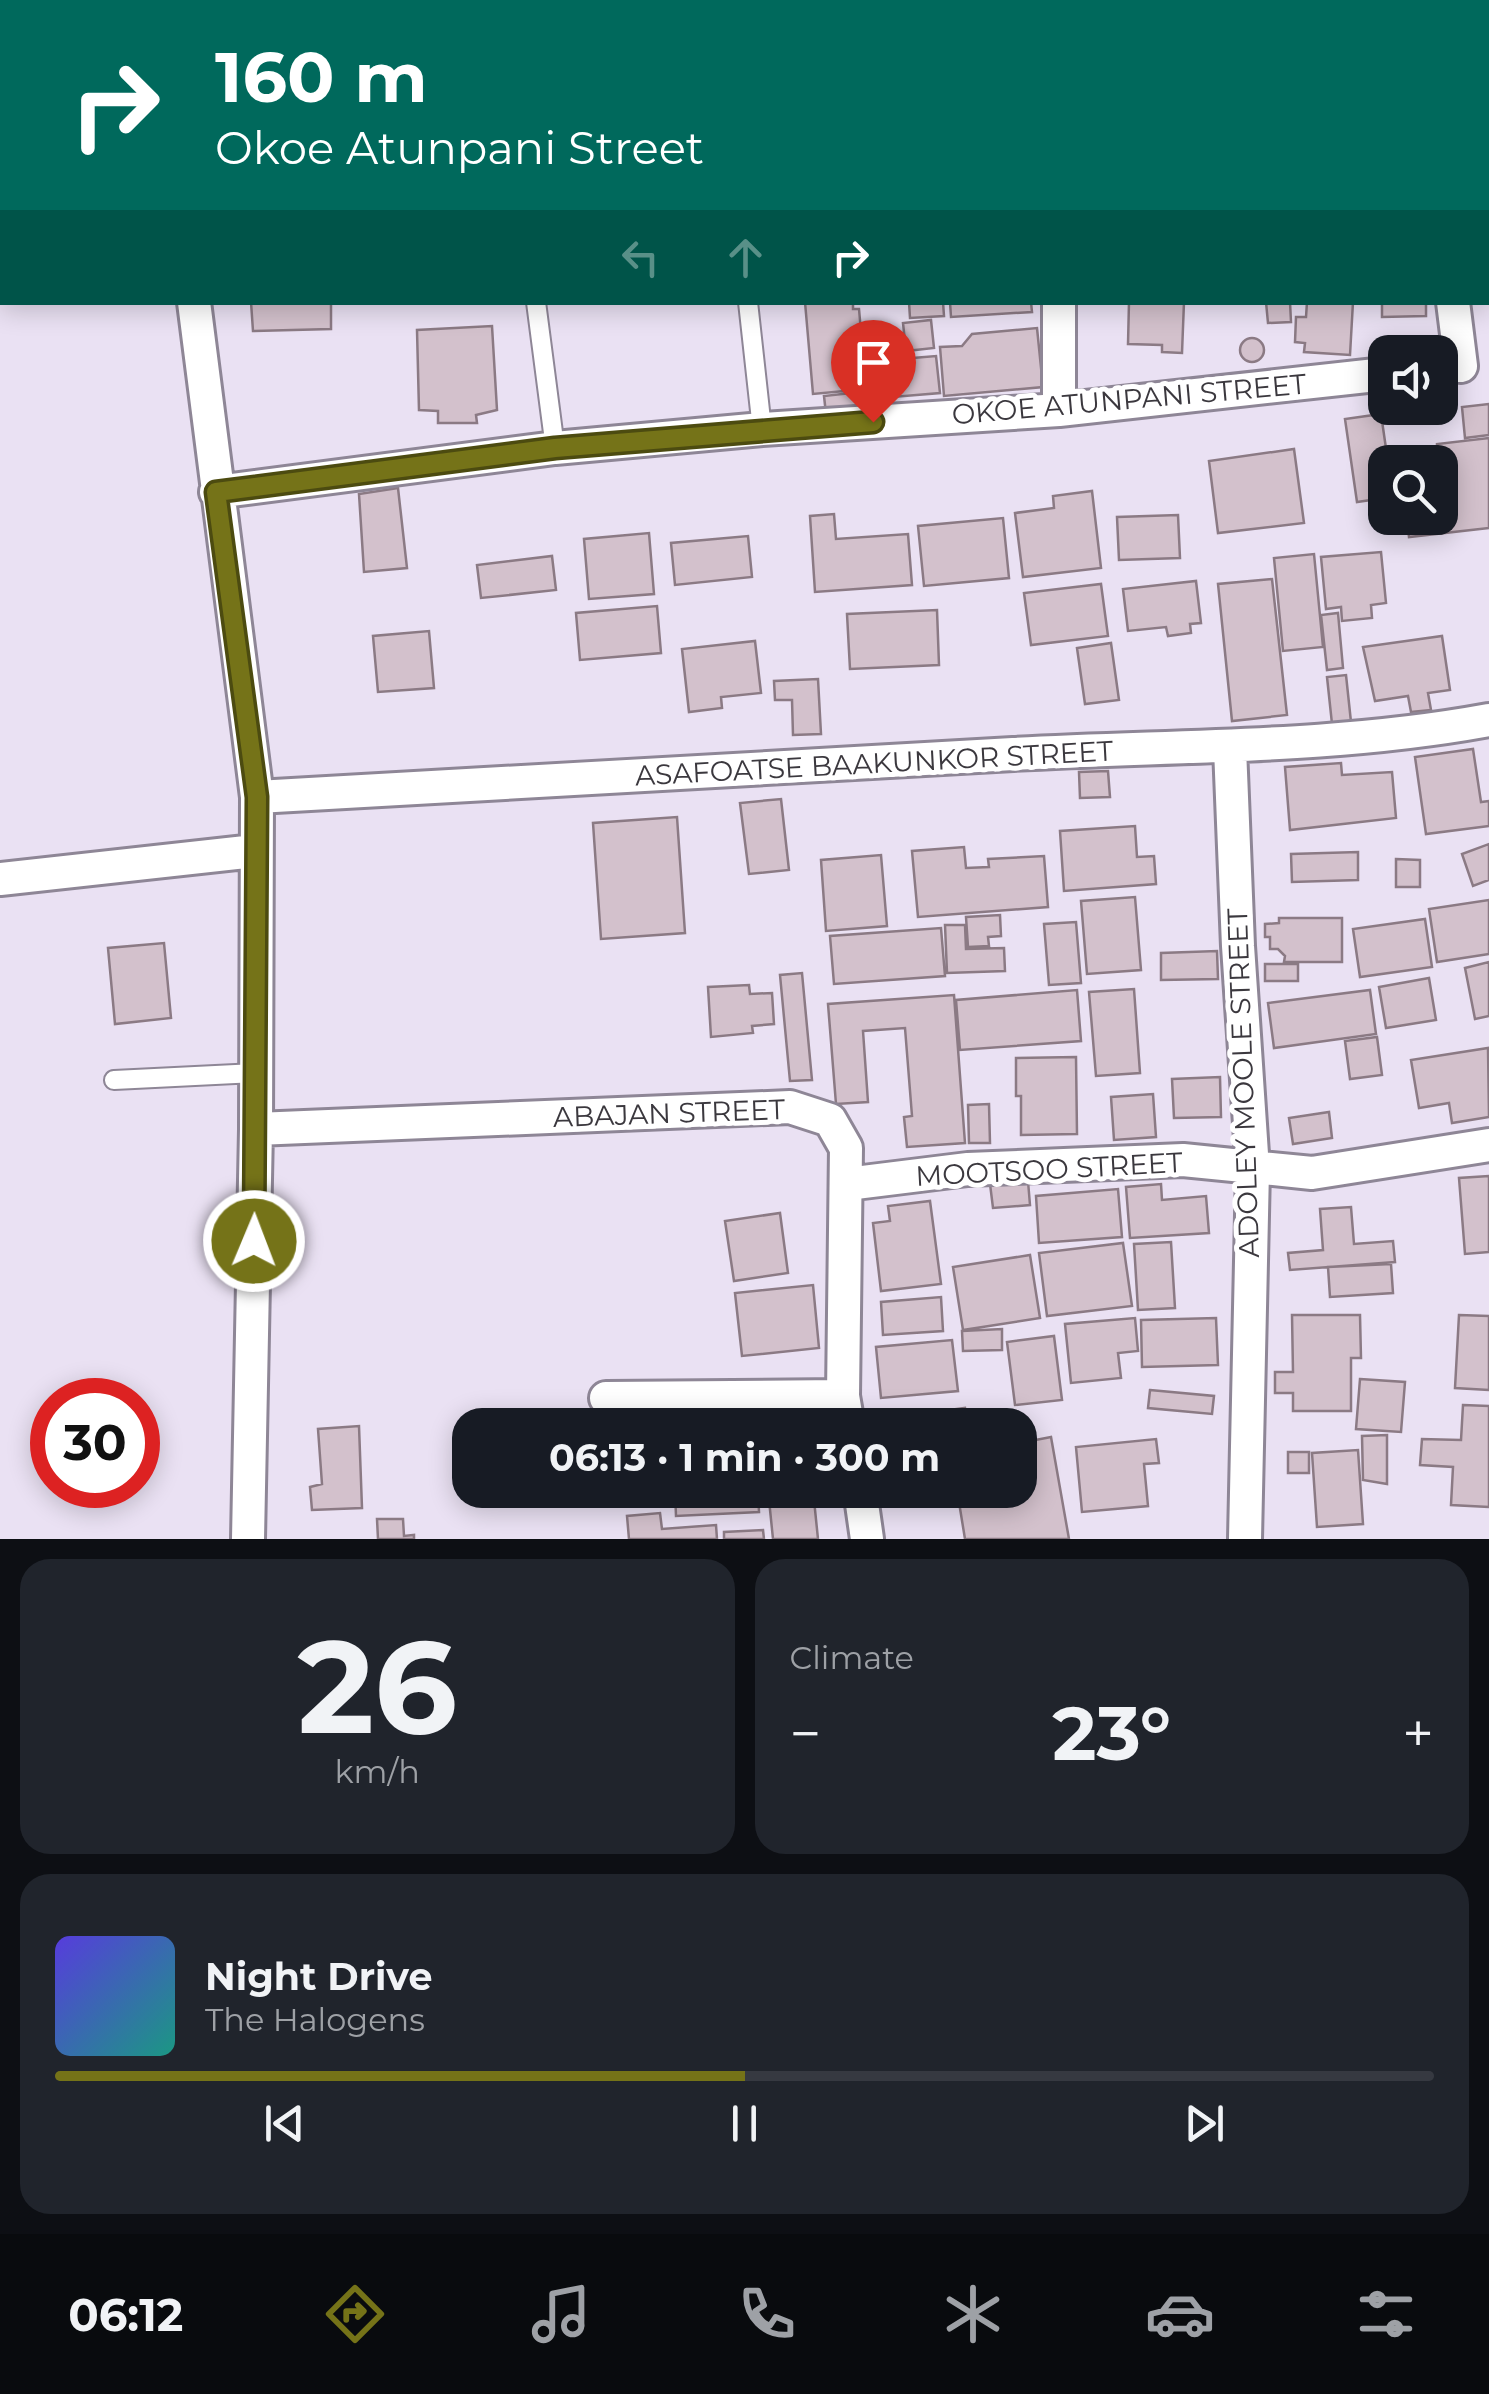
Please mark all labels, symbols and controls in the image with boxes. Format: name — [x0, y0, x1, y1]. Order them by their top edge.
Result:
text: 160 m — [215, 34, 428, 120]
icon: right — [50, 40, 180, 170]
text: Okoe Atunpani Street — [215, 120, 704, 175]
icon: left — [613, 230, 668, 285]
icon: ahead — [718, 230, 773, 285]
icon: right — [823, 230, 878, 285]
pin — [831, 320, 916, 423]
icon: arrive — [846, 335, 901, 390]
map controls — [1368, 335, 1458, 535]
button: sound — [1368, 335, 1458, 425]
street label: OKOE ATUNPANI STREET — [950, 367, 1308, 431]
button: search — [1368, 445, 1458, 535]
street label: ASAFOATSE BAAKUNKOR STREET — [634, 733, 1114, 793]
street label: ADOLEY MOOLE STREET — [1220, 908, 1266, 1258]
street label: ABAJAN STREET — [552, 1092, 786, 1134]
street label: MOOTSOO STREET — [915, 1145, 1183, 1193]
position arrow — [202, 1189, 306, 1293]
speed limit sign: 30 — [30, 1378, 160, 1508]
text: 06:13 · 1 min · 300 m — [549, 1434, 940, 1481]
text: 26 — [297, 1607, 457, 1766]
text: Climate — [790, 1638, 914, 1677]
text: 23° — [1052, 1687, 1171, 1779]
text: − — [790, 1700, 821, 1767]
text: + — [1402, 1700, 1434, 1767]
text: km/h — [335, 1752, 420, 1791]
text: Night Drive — [205, 1953, 432, 2000]
text: The Halogens — [205, 2000, 425, 2039]
icon: previous — [257, 2096, 312, 2151]
icon: pause — [717, 2096, 772, 2151]
icon: next — [1177, 2096, 1232, 2151]
icon: directions — [320, 2279, 390, 2349]
icon: music — [526, 2279, 596, 2349]
icon: phone — [732, 2279, 802, 2349]
icon: climate — [938, 2279, 1008, 2349]
icon: car — [1145, 2279, 1215, 2349]
icon: filters — [1351, 2279, 1421, 2349]
text: 06:12 — [68, 2287, 183, 2342]

